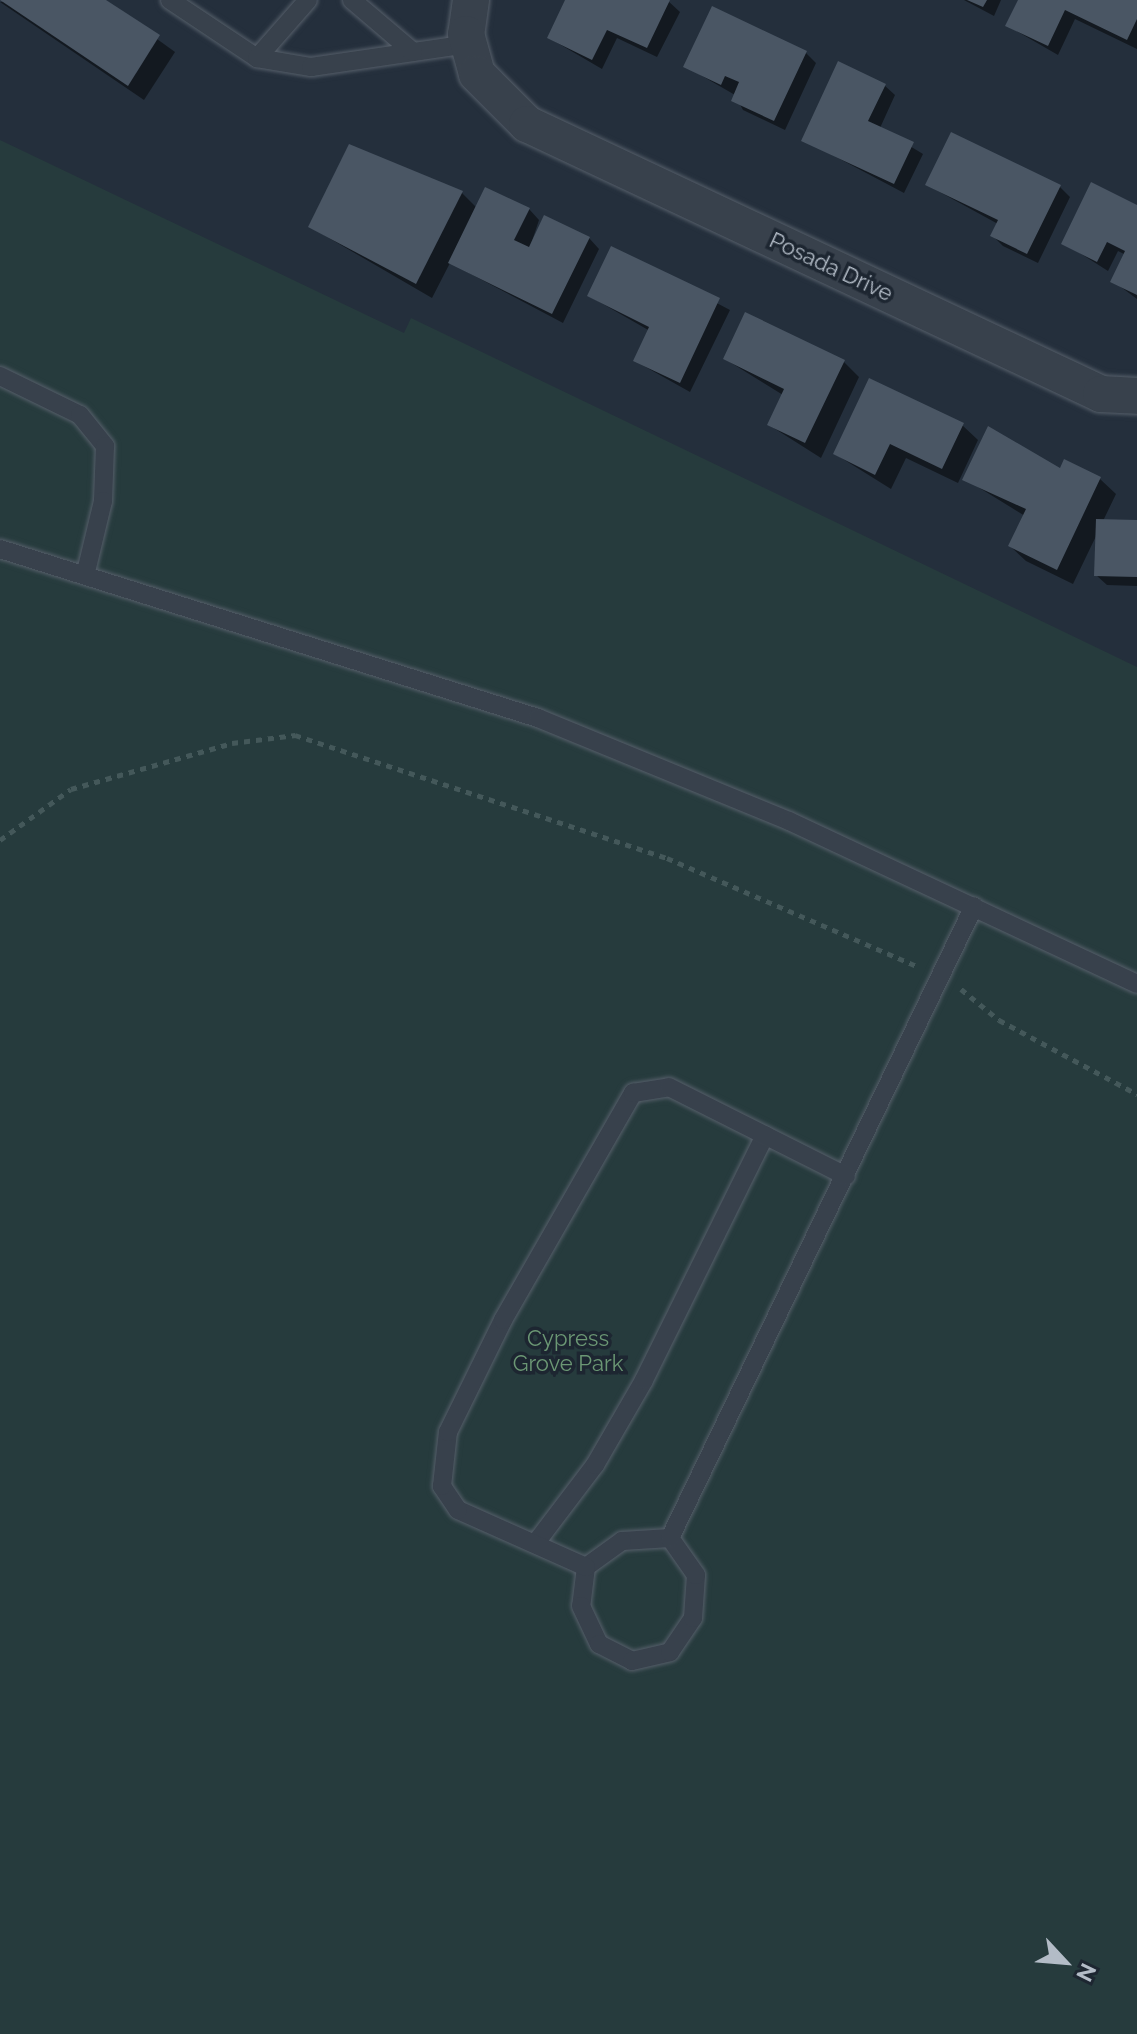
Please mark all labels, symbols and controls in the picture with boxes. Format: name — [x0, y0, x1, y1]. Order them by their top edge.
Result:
street label: Posada Drive — [765, 227, 897, 307]
park label: Cypress Grove Park — [513, 1325, 623, 1376]
north arrow — [1025, 1922, 1105, 2002]
text: N — [1071, 1959, 1102, 1986]

